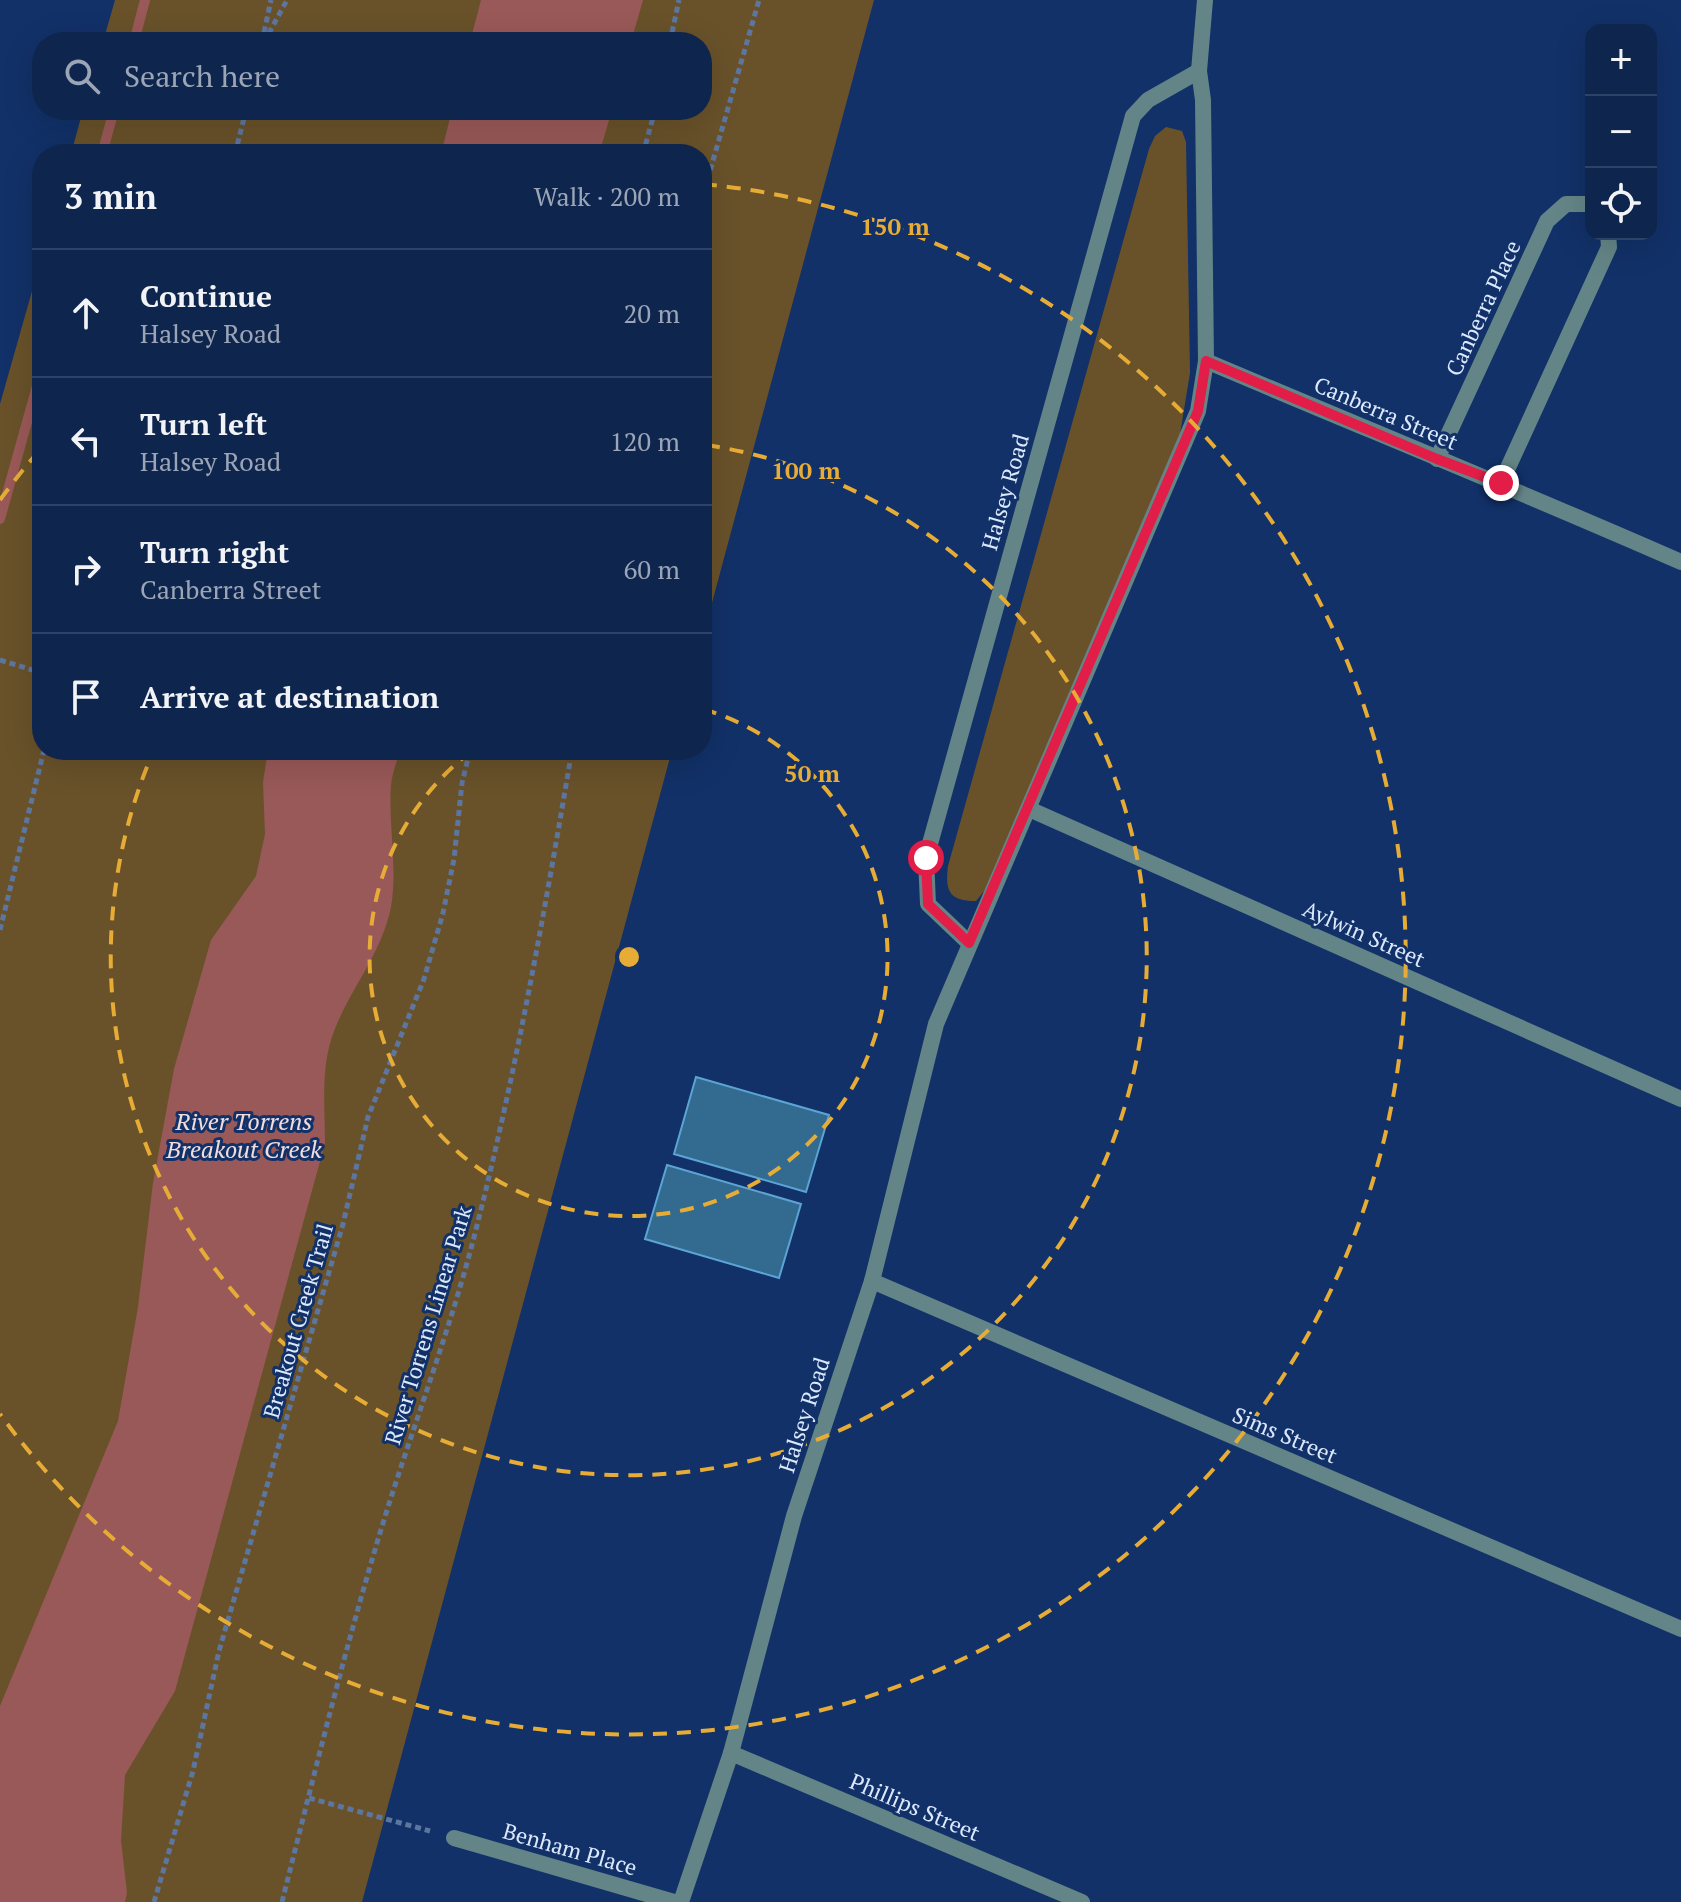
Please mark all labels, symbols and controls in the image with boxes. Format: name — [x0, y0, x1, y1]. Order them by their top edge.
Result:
map controls — [1585, 24, 1657, 240]
button: + — [1585, 24, 1657, 96]
search box — [32, 32, 712, 120]
icon: search — [60, 54, 104, 98]
text: Search here — [124, 56, 280, 96]
button: − — [1585, 96, 1657, 168]
button: locate — [1585, 168, 1657, 240]
text: 3 min — [64, 174, 157, 219]
text: Walk · 200 m — [534, 179, 680, 213]
text: 150 m — [860, 210, 930, 242]
street label: Canberra Place — [1438, 235, 1527, 380]
text: Continue — [140, 276, 272, 316]
icon: ahead — [64, 291, 108, 335]
text: 20 m — [624, 296, 680, 330]
text: Halsey Road — [140, 316, 281, 350]
street label: Canberra Street — [1310, 369, 1462, 456]
text: Turn left — [140, 404, 267, 444]
icon: left — [64, 419, 108, 463]
text: 120 m — [610, 424, 680, 458]
street label: Halsey Road — [974, 430, 1035, 553]
text: Halsey Road — [140, 444, 281, 478]
text: 100 m — [771, 454, 841, 486]
route end — [1483, 465, 1519, 501]
text: Turn right — [140, 532, 289, 572]
icon: right — [64, 547, 108, 591]
text: 60 m — [624, 552, 680, 586]
text: Canberra Street — [140, 572, 321, 606]
icon: arrive — [64, 675, 108, 719]
text: Arrive at destination — [140, 677, 439, 717]
text: 50 m — [784, 757, 840, 789]
route start — [908, 840, 944, 876]
street label: Aylwin Street — [1298, 894, 1430, 973]
centre of rings — [615, 943, 643, 971]
water label: River Torrens Breakout Creek — [165, 1105, 322, 1165]
street label: River Torrens Linear Park — [377, 1201, 478, 1448]
street label: Breakout Creek Trail — [256, 1220, 339, 1421]
street label: Halsey Road — [771, 1354, 836, 1476]
street label: Sims Street — [1228, 1400, 1342, 1470]
street label: Phillips Street — [846, 1766, 985, 1847]
street label: Benham Place — [500, 1816, 640, 1881]

